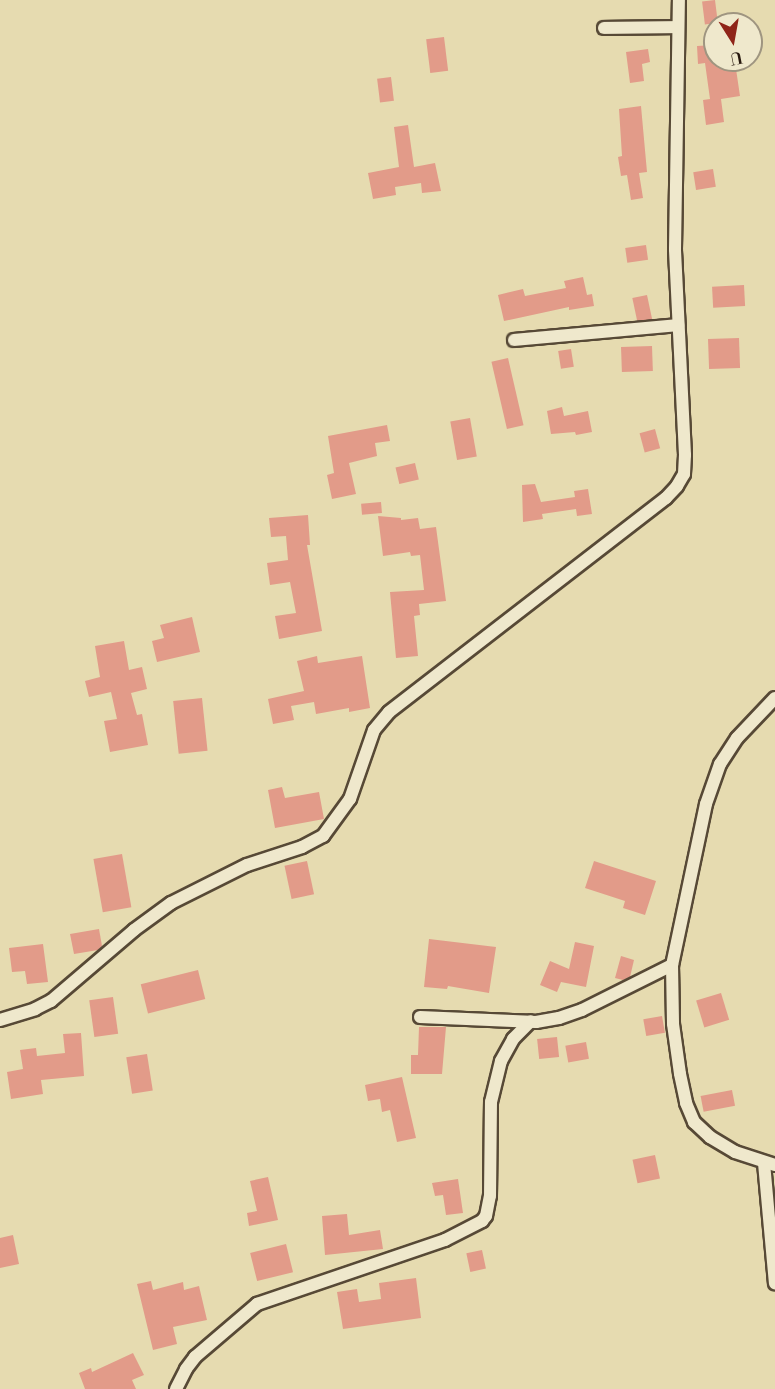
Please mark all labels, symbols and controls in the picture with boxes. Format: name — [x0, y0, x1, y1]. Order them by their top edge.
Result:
north arrow — [703, 12, 763, 72]
text: U — [728, 47, 744, 69]

